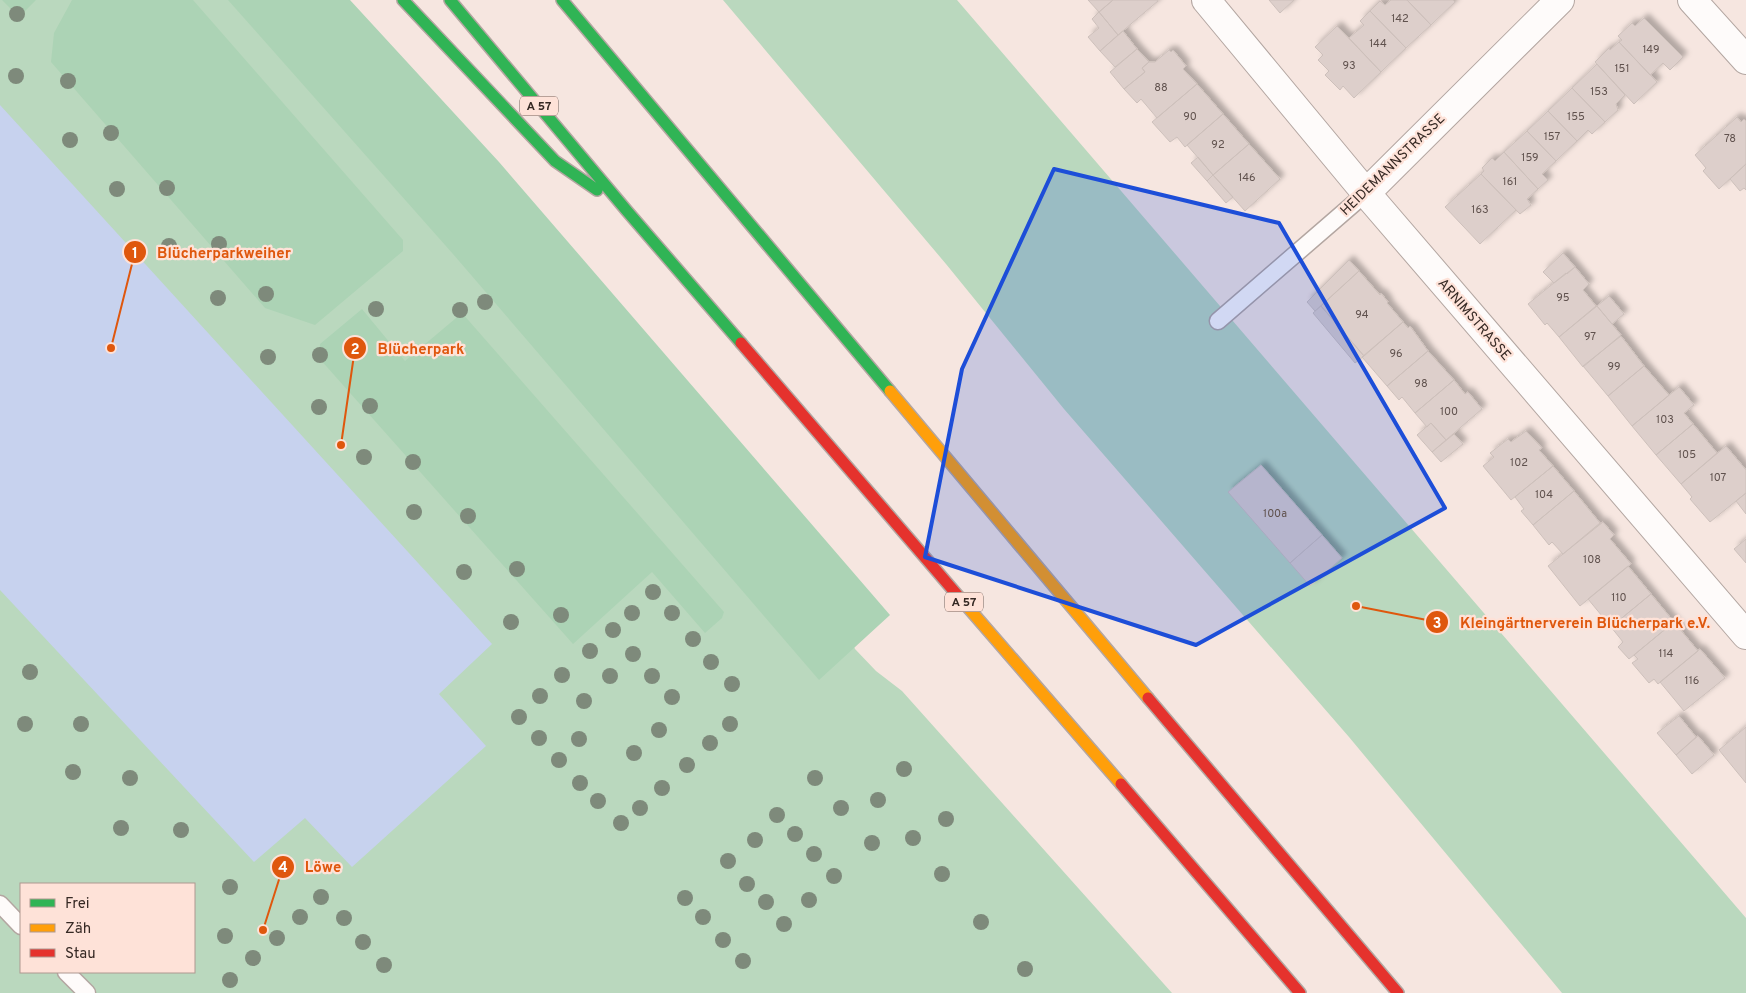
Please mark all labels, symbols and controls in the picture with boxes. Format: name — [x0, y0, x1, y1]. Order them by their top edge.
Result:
house number: 142 — [1391, 12, 1409, 26]
house number: 144 — [1369, 37, 1387, 51]
house number: 149 — [1642, 43, 1660, 57]
house number: 93 — [1342, 59, 1356, 73]
house number: 151 — [1614, 62, 1630, 76]
house number: 88 — [1154, 81, 1168, 95]
house number: 153 — [1590, 85, 1608, 99]
road number: A 57 — [520, 96, 558, 115]
house number: 90 — [1183, 110, 1197, 124]
house number: 155 — [1567, 110, 1585, 124]
street label: HEIDEMANNSTRASSE — [1337, 111, 1449, 220]
house number: 157 — [1544, 130, 1561, 144]
house number: 78 — [1724, 132, 1736, 146]
house number: 92 — [1211, 138, 1225, 152]
house number: 159 — [1521, 151, 1539, 165]
house number: 146 — [1238, 171, 1256, 185]
house number: 161 — [1503, 175, 1517, 189]
house number: 163 — [1471, 203, 1489, 217]
callout: Blücherparkweiher — [122, 237, 301, 267]
text: 1 — [132, 245, 138, 264]
text: Blücherparkweiher — [157, 245, 292, 264]
street label: ARNIMSTRASSE — [1434, 275, 1514, 364]
house number: 95 — [1556, 291, 1570, 305]
house number: 94 — [1355, 308, 1369, 322]
house number: 97 — [1584, 330, 1596, 344]
callout: Blücherpark — [343, 333, 475, 363]
text: 2 — [350, 341, 360, 360]
text: Blücherpark — [378, 341, 464, 360]
house number: 96 — [1389, 347, 1403, 361]
house number: 99 — [1607, 360, 1621, 374]
house number: 98 — [1414, 377, 1428, 391]
house number: 100 — [1440, 405, 1458, 419]
house number: 103 — [1656, 413, 1674, 427]
house number: 105 — [1678, 448, 1696, 462]
house number: 102 — [1510, 456, 1528, 470]
house number: 107 — [1710, 471, 1727, 485]
house number: 104 — [1535, 488, 1553, 502]
house number: 100a — [1263, 507, 1287, 521]
house number: 108 — [1583, 553, 1601, 567]
house number: 110 — [1611, 591, 1627, 605]
road number: A 57 — [945, 592, 983, 612]
callout: Kleingärtnerverein Blücherpark e.V. — [1425, 607, 1720, 637]
text: 3 — [1433, 615, 1442, 634]
text: Kleingärtnerverein Blücherpark e.V. — [1460, 615, 1710, 634]
house number: 114 — [1659, 647, 1674, 661]
house number: 116 — [1685, 674, 1699, 688]
callout: Löwe — [270, 852, 352, 882]
text: 4 — [278, 859, 288, 878]
text: Löwe — [305, 859, 341, 878]
legend — [20, 883, 195, 973]
text: Frei — [65, 895, 90, 914]
text: Zäh — [65, 920, 91, 939]
text: Stau — [65, 945, 96, 964]

